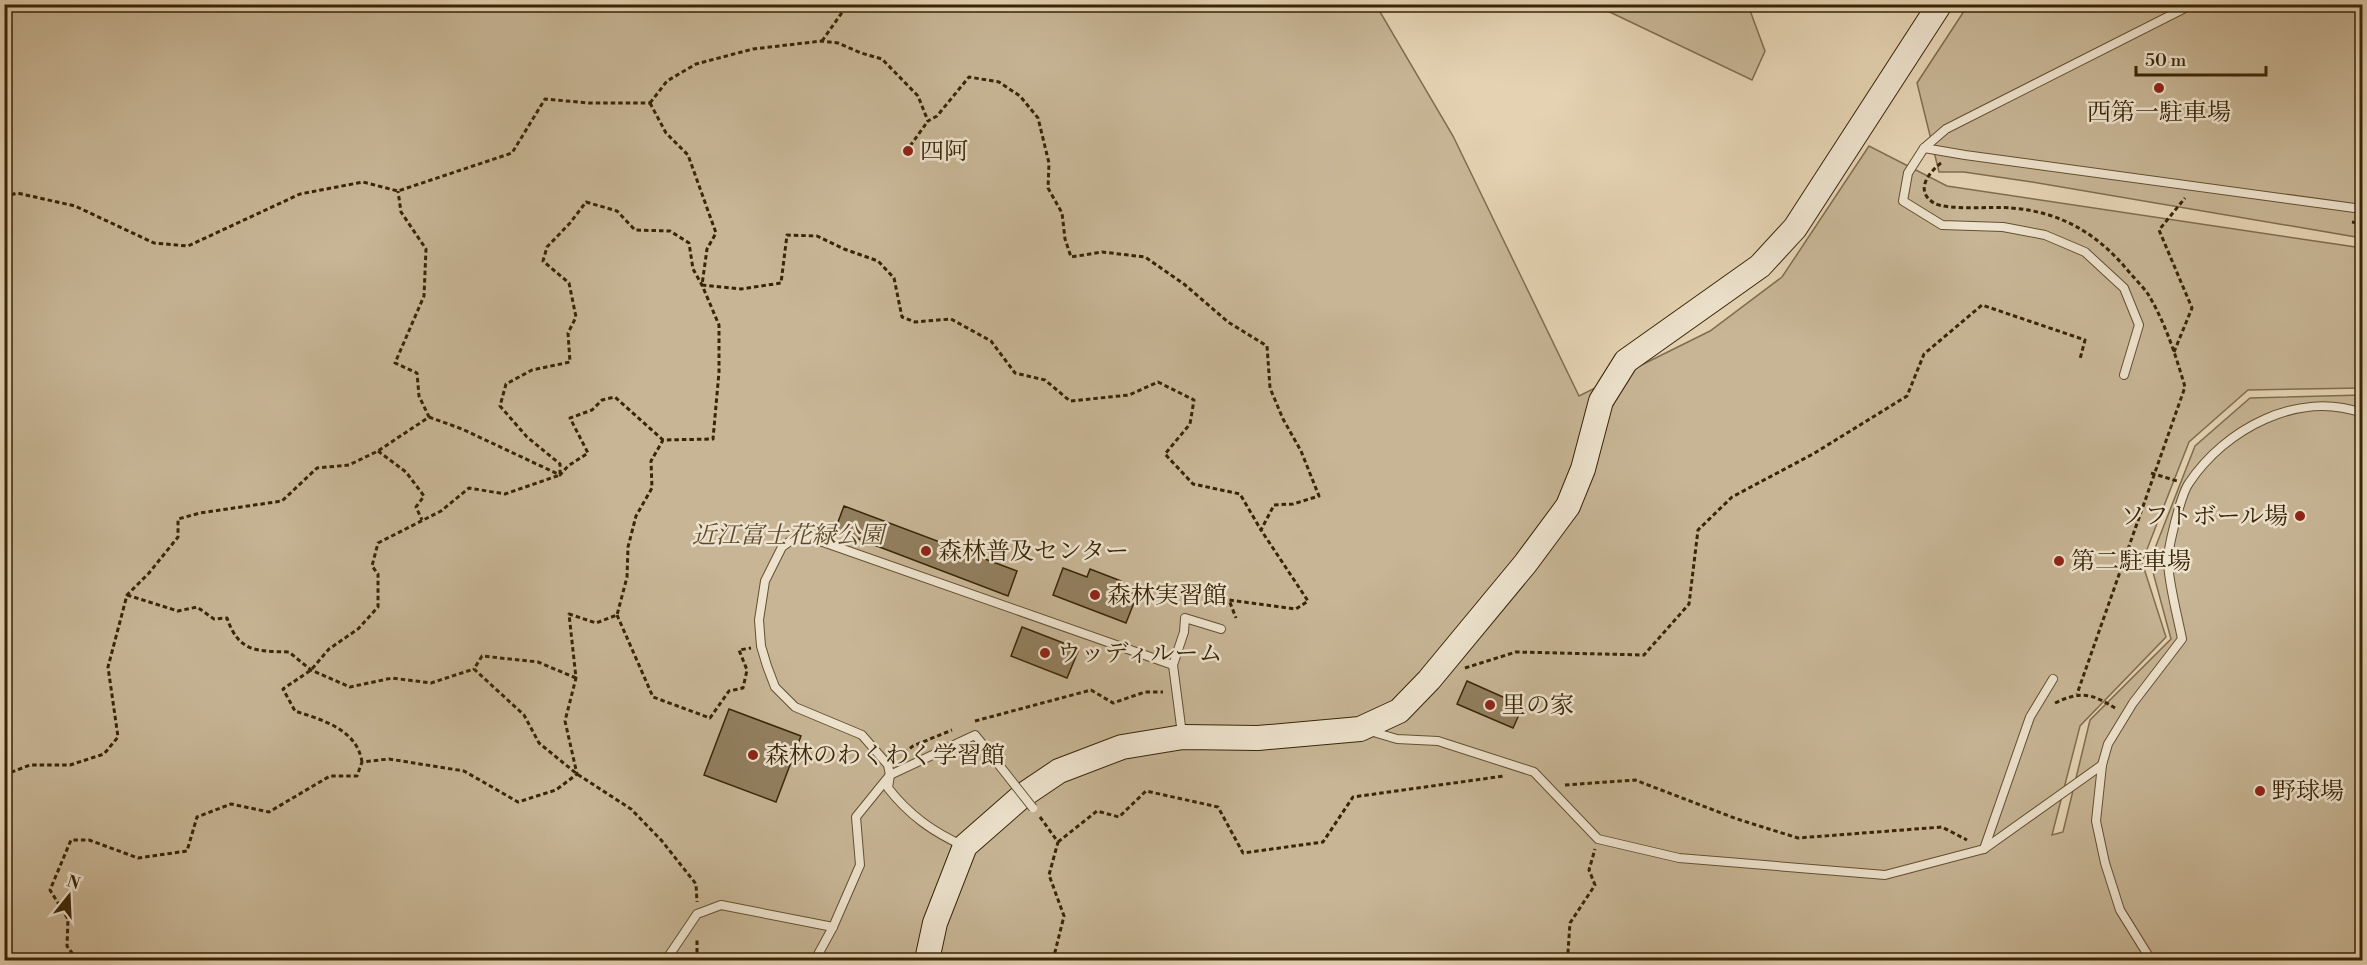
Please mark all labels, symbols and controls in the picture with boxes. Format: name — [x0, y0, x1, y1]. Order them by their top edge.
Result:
scale bar — [2136, 39, 2266, 77]
text: 50 m — [2145, 49, 2187, 72]
marker: 西第一駐車場 — [2152, 81, 2166, 95]
place label: 西第一駐車場 — [2087, 98, 2231, 128]
place label: 四阿 — [920, 137, 968, 167]
marker: 四阿 — [901, 144, 915, 158]
place label: ソフトボール場 — [2120, 502, 2288, 532]
marker: ソフトボール場 — [2293, 509, 2307, 523]
park label: 近江富士花緑公園 — [692, 521, 888, 551]
place label: 森林普及センター — [938, 537, 1129, 567]
marker: 森林普及センター — [919, 544, 933, 558]
place label: 第二駐車場 — [2071, 547, 2191, 577]
marker: 第二駐車場 — [2052, 554, 2066, 568]
place label: 森林実習館 — [1107, 581, 1227, 611]
marker: 森林実習館 — [1088, 588, 1102, 602]
place label: ウッディルーム — [1057, 639, 1223, 669]
marker: ウッディルーム — [1038, 646, 1052, 660]
place label: 里の家 — [1502, 691, 1574, 721]
marker: 里の家 — [1483, 698, 1497, 712]
place label: 森林のわくわく学習館 — [765, 741, 1005, 771]
marker: 森林のわくわく学習館 — [746, 748, 760, 762]
place label: 野球場 — [2272, 777, 2344, 807]
marker: 野球場 — [2253, 784, 2267, 798]
north arrow — [39, 866, 99, 926]
text: N — [64, 871, 83, 894]

